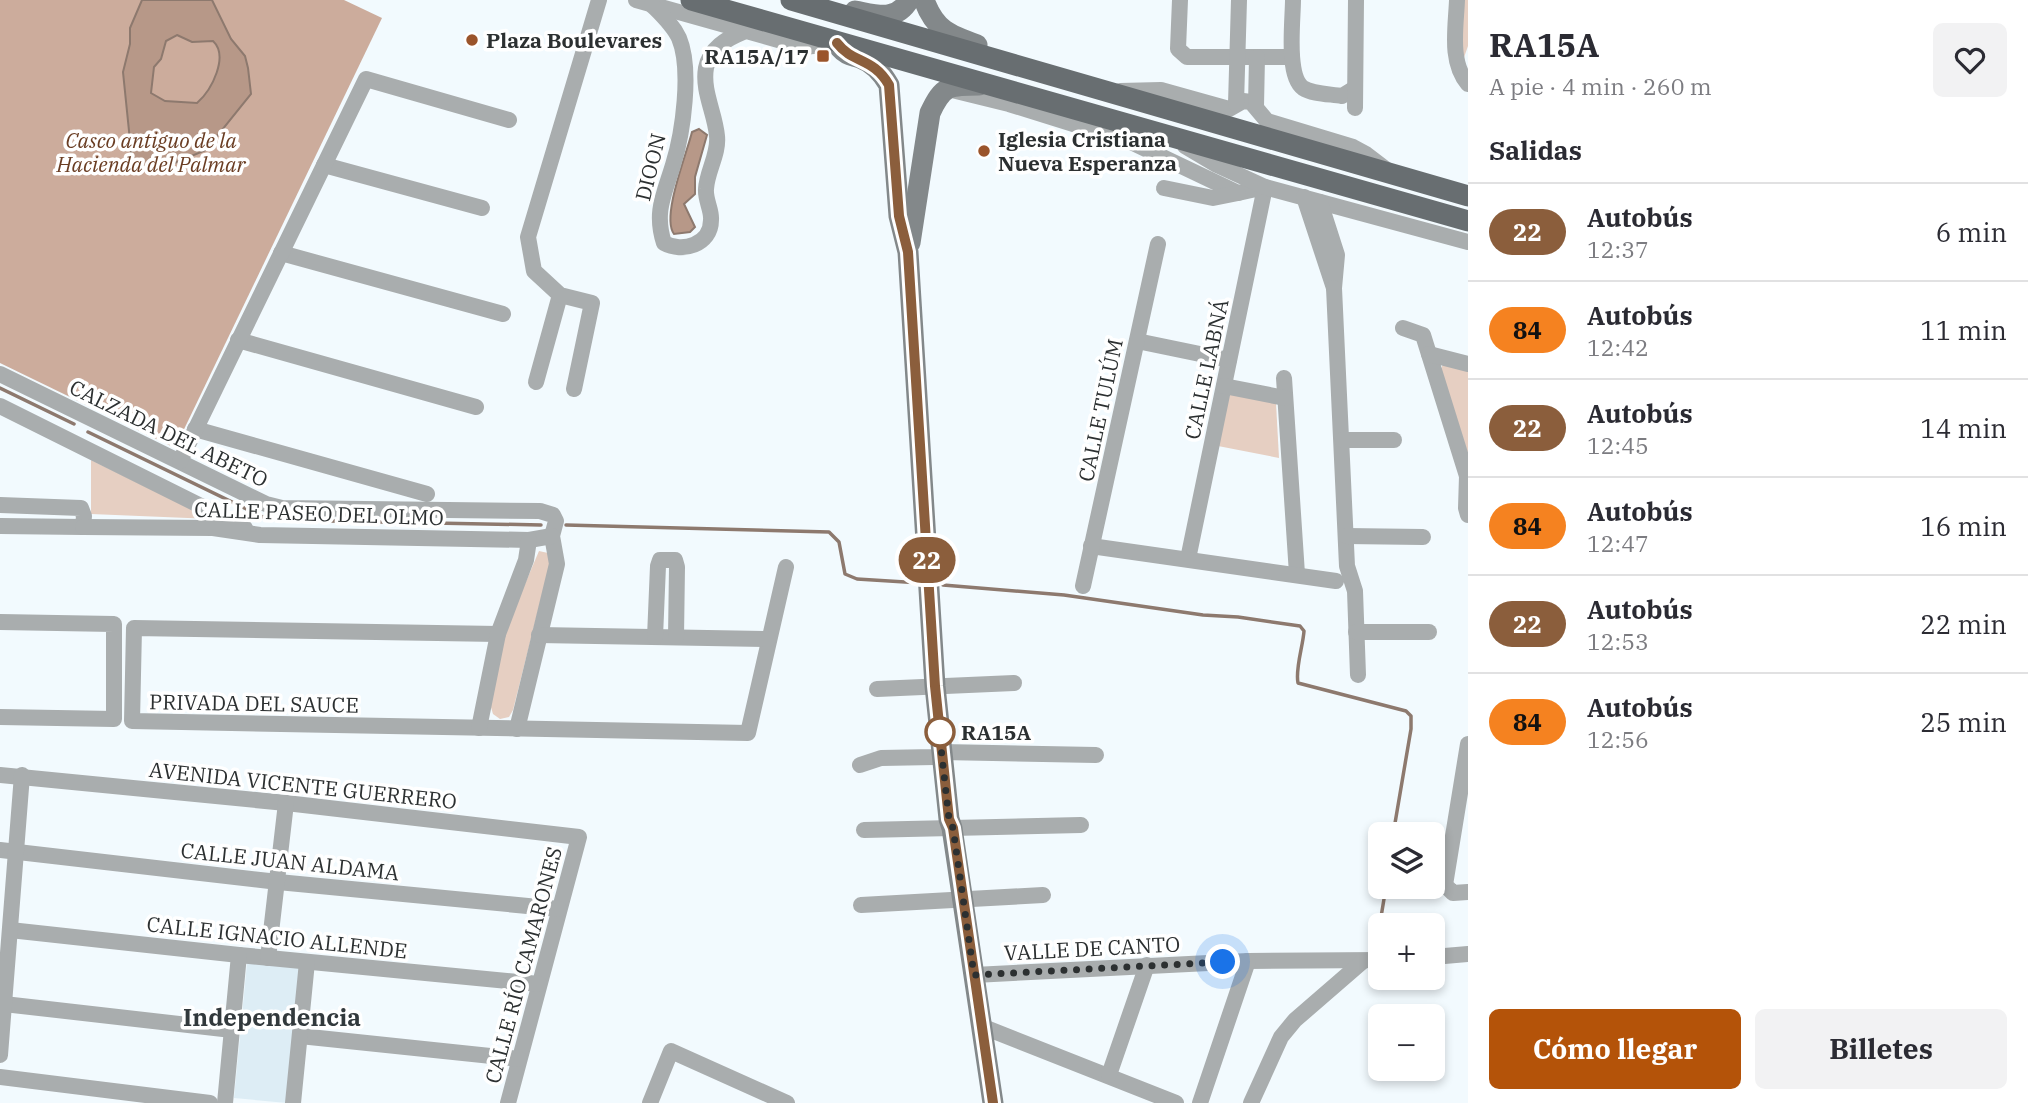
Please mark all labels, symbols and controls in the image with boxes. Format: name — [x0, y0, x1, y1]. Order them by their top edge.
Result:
text: RA15A — [1489, 23, 1599, 66]
button: heart — [1933, 23, 2007, 97]
place label: Plaza Boulevares — [486, 26, 662, 54]
marker: Plaza Boulevares — [464, 32, 480, 48]
place label: RA15A/17 — [704, 42, 809, 70]
marker: RA15A/17 — [815, 48, 831, 64]
text: A pie · 4 min · 260 m — [1489, 71, 1712, 101]
place label: Iglesia Cristiana Nueva Esperanza — [998, 125, 1177, 177]
park label: Casco antiguo de la Hacienda del Palmar — [55, 126, 246, 178]
street label: DIOON — [628, 130, 672, 204]
text: Salidas — [1489, 133, 1582, 167]
marker: Iglesia Cristiana Nueva Esperanza — [976, 143, 992, 159]
text: Autobús — [1587, 200, 1693, 234]
text: 6 min — [1936, 215, 2007, 249]
text: 22 — [1513, 216, 1542, 248]
text: 12:37 — [1587, 234, 1649, 264]
street label: CALLE LABNÁ — [1177, 296, 1235, 442]
text: Autobús — [1587, 298, 1693, 332]
text: 11 min — [1920, 313, 2007, 347]
text: 84 — [1513, 314, 1542, 346]
text: 12:42 — [1587, 332, 1649, 362]
street label: CALLE TULÚM — [1071, 336, 1129, 484]
street label: CALZADA DEL ABETO — [65, 373, 273, 493]
text: Autobús — [1587, 396, 1693, 430]
text: 14 min — [1920, 411, 2007, 445]
text: 22 — [1513, 412, 1542, 444]
text: 12:45 — [1587, 430, 1649, 460]
text: Autobús — [1587, 494, 1693, 528]
street label: CALLE PASEO DEL OLMO — [194, 495, 444, 531]
text: 16 min — [1920, 509, 2007, 543]
text: 84 — [1513, 510, 1542, 542]
text: 12:47 — [1587, 528, 1649, 558]
line badge: 22 — [895, 537, 958, 583]
text: 22 — [913, 544, 941, 576]
text: Autobús — [1587, 592, 1693, 626]
text: 22 min — [1920, 607, 2007, 641]
text: 22 — [1513, 608, 1542, 640]
text: 12:53 — [1587, 626, 1649, 656]
street label: PRIVADA DEL SAUCE — [149, 687, 359, 719]
text: Autobús — [1587, 690, 1693, 724]
text: 25 min — [1920, 705, 2007, 739]
text: 84 — [1513, 706, 1542, 738]
marker: RA15A — [925, 717, 955, 747]
place label: RA15A — [961, 718, 1032, 746]
text: 12:56 — [1587, 724, 1649, 754]
street label: AVENIDA VICENTE GUERRERO — [148, 755, 458, 815]
map controls — [1368, 822, 1445, 1081]
button: layers — [1368, 822, 1445, 899]
street label: CALLE JUAN ALDAMA — [179, 836, 401, 886]
street label: CALLE RÍO CAMARONES — [478, 844, 568, 1086]
street label: CALLE IGNACIO ALLENDE — [145, 909, 409, 965]
button: + — [1368, 913, 1445, 990]
street label: VALLE DE CANTO — [1003, 929, 1181, 967]
your location — [1205, 944, 1240, 979]
district label: Independencia — [183, 1001, 361, 1033]
button: − — [1368, 1004, 1445, 1081]
button: Cómo llegar — [1489, 1009, 1741, 1089]
button: Billetes — [1755, 1009, 2007, 1089]

